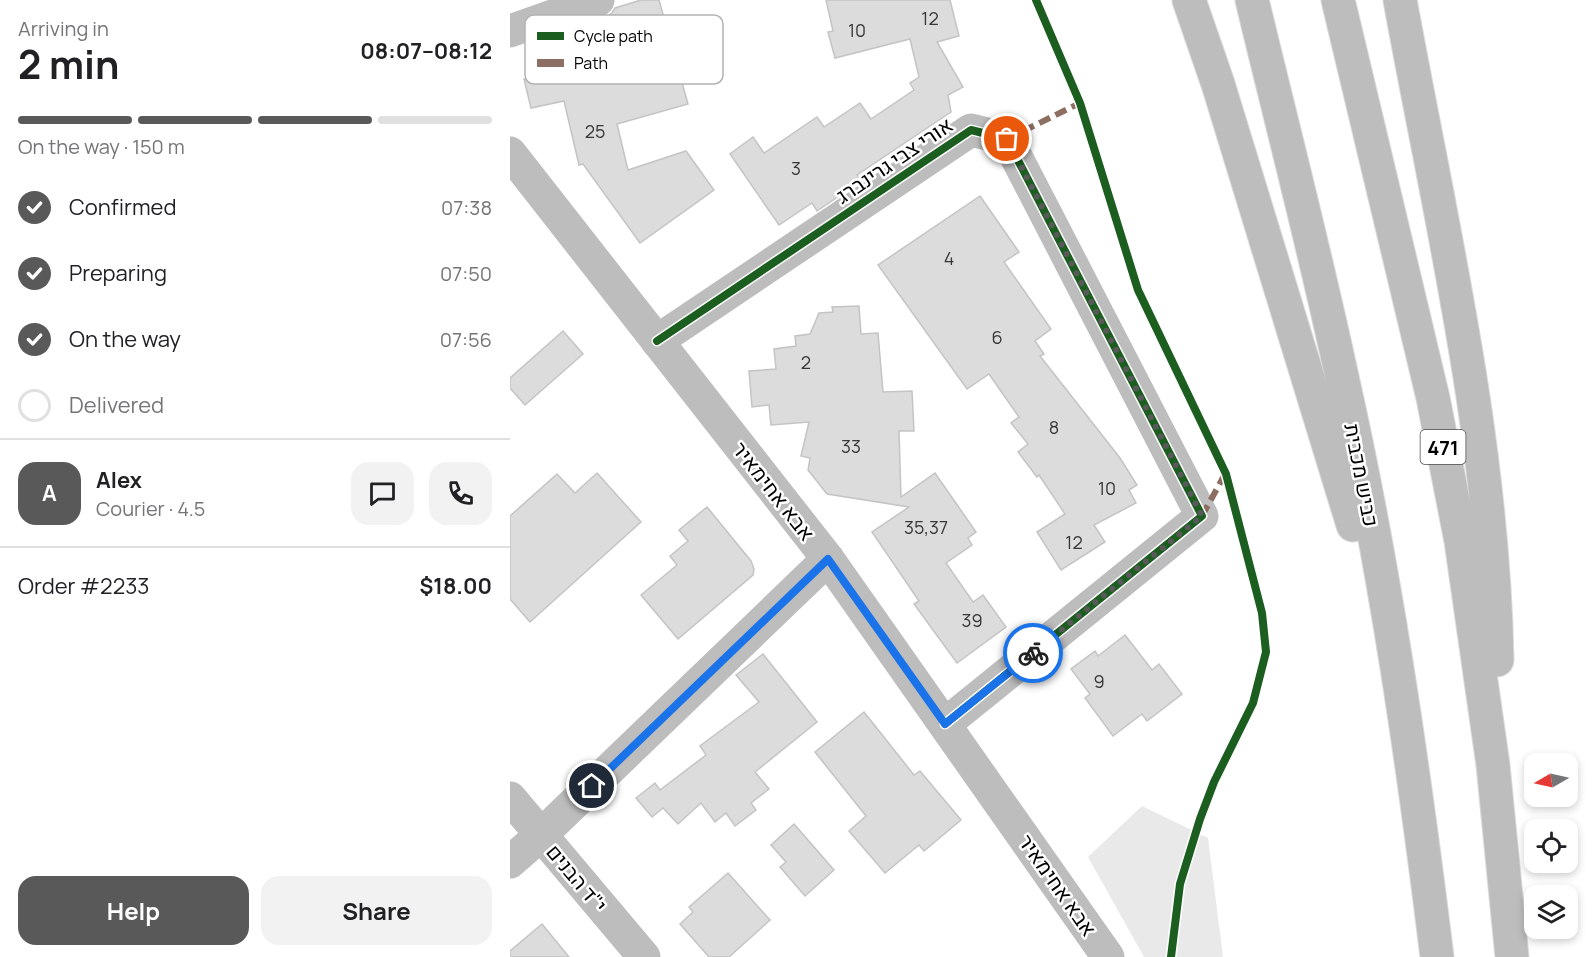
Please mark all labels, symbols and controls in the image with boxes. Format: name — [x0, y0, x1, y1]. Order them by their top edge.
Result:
house number: 12 — [921, 6, 939, 30]
text: Arriving in — [18, 15, 109, 42]
legend — [525, 15, 723, 84]
house number: 10 — [848, 18, 866, 42]
text: Cycle path — [574, 25, 653, 47]
text: 08:07–08:12 — [360, 36, 492, 66]
text: 2 min — [18, 37, 119, 91]
text: Path — [574, 52, 608, 74]
street label: אורי צבי גרינברג — [830, 111, 958, 209]
pin — [981, 113, 1032, 164]
house number: 25 — [585, 119, 605, 143]
icon: bag — [990, 122, 1023, 155]
text: On the way · 150 m — [18, 133, 185, 160]
house number: 3 — [791, 156, 801, 180]
icon: check — [18, 191, 51, 224]
text: Confirmed — [69, 192, 177, 222]
text: 07:38 — [441, 194, 492, 221]
house number: 4 — [944, 246, 954, 270]
icon: check — [18, 257, 51, 290]
text: Preparing — [69, 258, 167, 288]
text: 07:50 — [440, 260, 492, 287]
icon: check — [18, 323, 51, 356]
text: On the way — [69, 324, 181, 354]
house number: 6 — [991, 325, 1003, 349]
text: 07:56 — [440, 326, 492, 353]
house number: 2 — [801, 350, 811, 374]
text: Delivered — [69, 390, 164, 420]
house number: 8 — [1049, 415, 1059, 439]
street label: כביש מכבית — [1338, 421, 1386, 529]
road number: 471 — [1420, 430, 1466, 464]
house number: 33 — [841, 434, 861, 458]
street label: אבא אחימאיר — [727, 436, 821, 546]
button: chat — [351, 462, 414, 525]
button: phone — [429, 462, 492, 525]
text: Alex — [96, 465, 142, 495]
house number: 10 — [1098, 476, 1116, 500]
text: A — [42, 478, 57, 508]
text: Courier · 4.5 — [96, 495, 205, 522]
house number: 35,37 — [904, 515, 948, 539]
house number: 12 — [1065, 530, 1083, 554]
text: Order #2233 — [18, 571, 150, 601]
text: $18.00 — [419, 571, 492, 601]
house number: 39 — [961, 608, 983, 632]
courier — [1003, 623, 1063, 683]
icon: bike — [1017, 637, 1050, 670]
house number: 9 — [1093, 669, 1105, 693]
north arrow — [1524, 753, 1578, 807]
map controls — [1524, 753, 1578, 939]
pin — [566, 760, 617, 811]
icon: home — [575, 769, 608, 802]
button: locate — [1524, 819, 1578, 873]
street label: אבא אחימאיר — [1013, 829, 1103, 941]
street label: י"ד הבנים — [540, 838, 614, 918]
button: Help — [18, 876, 249, 945]
button: Share — [261, 876, 492, 945]
button: layers — [1524, 885, 1578, 939]

